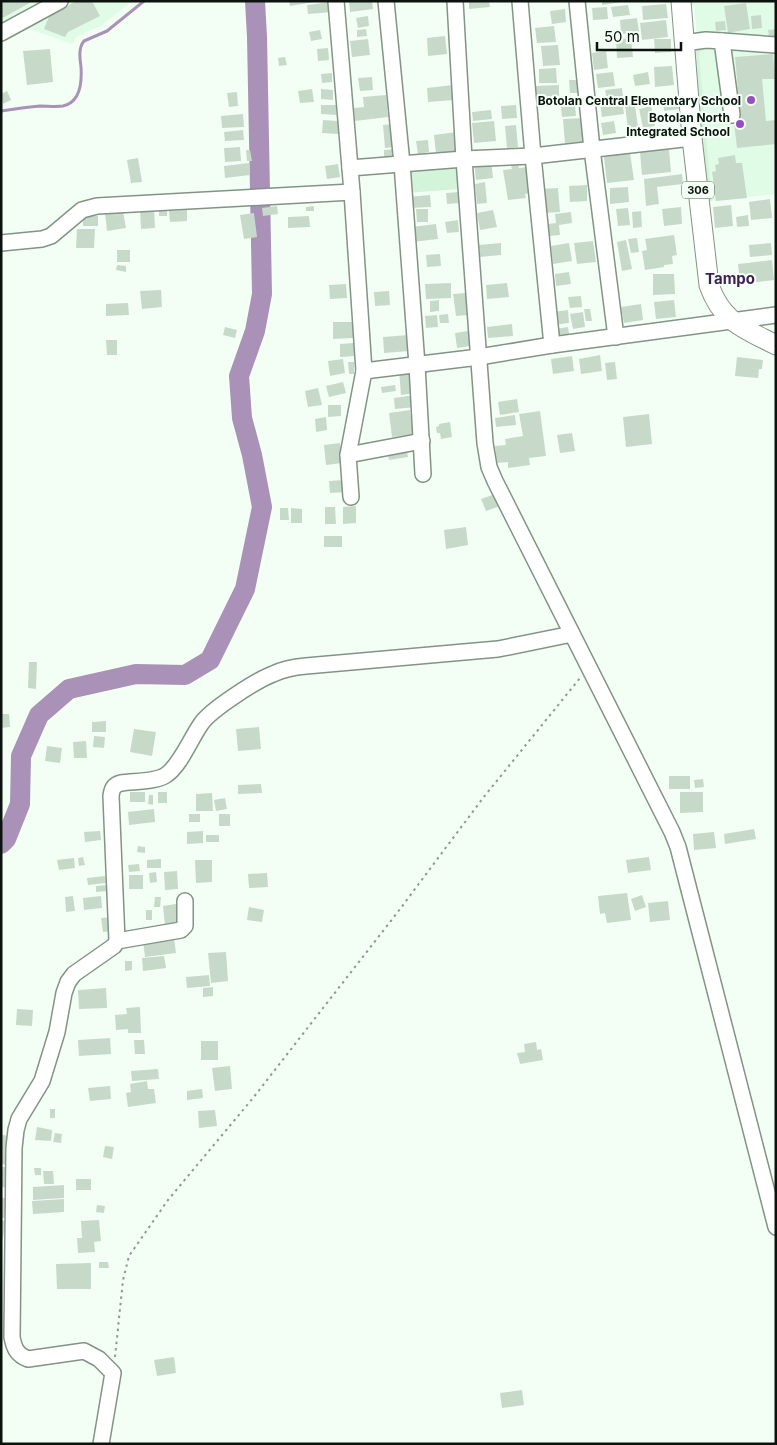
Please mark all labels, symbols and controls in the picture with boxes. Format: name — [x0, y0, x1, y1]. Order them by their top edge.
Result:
scale bar — [597, 20, 681, 52]
text: 50 m — [604, 27, 640, 46]
place label: Botolan Central Elementary School — [538, 93, 741, 108]
marker: Botolan Central Elementary School — [745, 94, 757, 106]
place label: Botolan North Integrated School — [626, 110, 730, 139]
marker: Botolan North Integrated School — [734, 118, 746, 130]
road number: 306 — [682, 182, 714, 198]
district label: Tampo — [705, 269, 755, 288]

